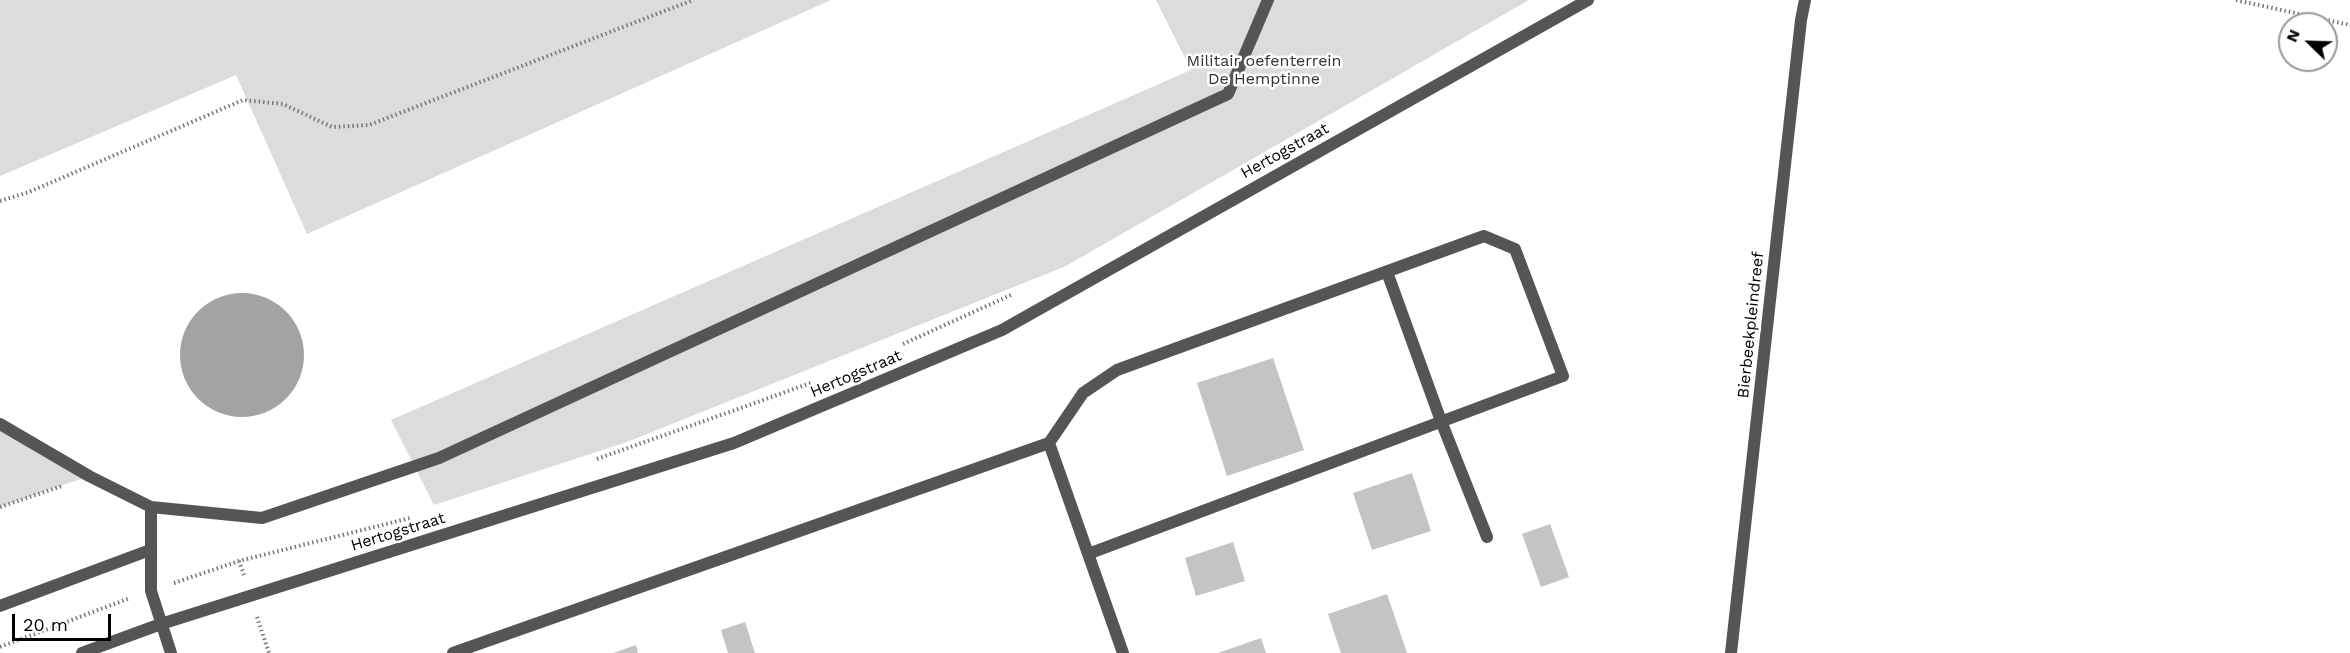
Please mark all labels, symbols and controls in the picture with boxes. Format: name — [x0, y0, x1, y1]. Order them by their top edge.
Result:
north arrow — [2278, 12, 2338, 72]
text: N — [2282, 26, 2304, 45]
park label: Militair oefenterrein De Hemptinne — [1186, 51, 1342, 89]
street label: Hertogstraat — [1238, 119, 1332, 183]
street label: Bierbeekpleindreef — [1734, 251, 1768, 399]
street label: Hertogstraat — [807, 346, 905, 402]
street label: Hertogstraat — [349, 509, 447, 555]
scale bar — [15, 602, 114, 640]
text: 20 m — [23, 614, 68, 635]

